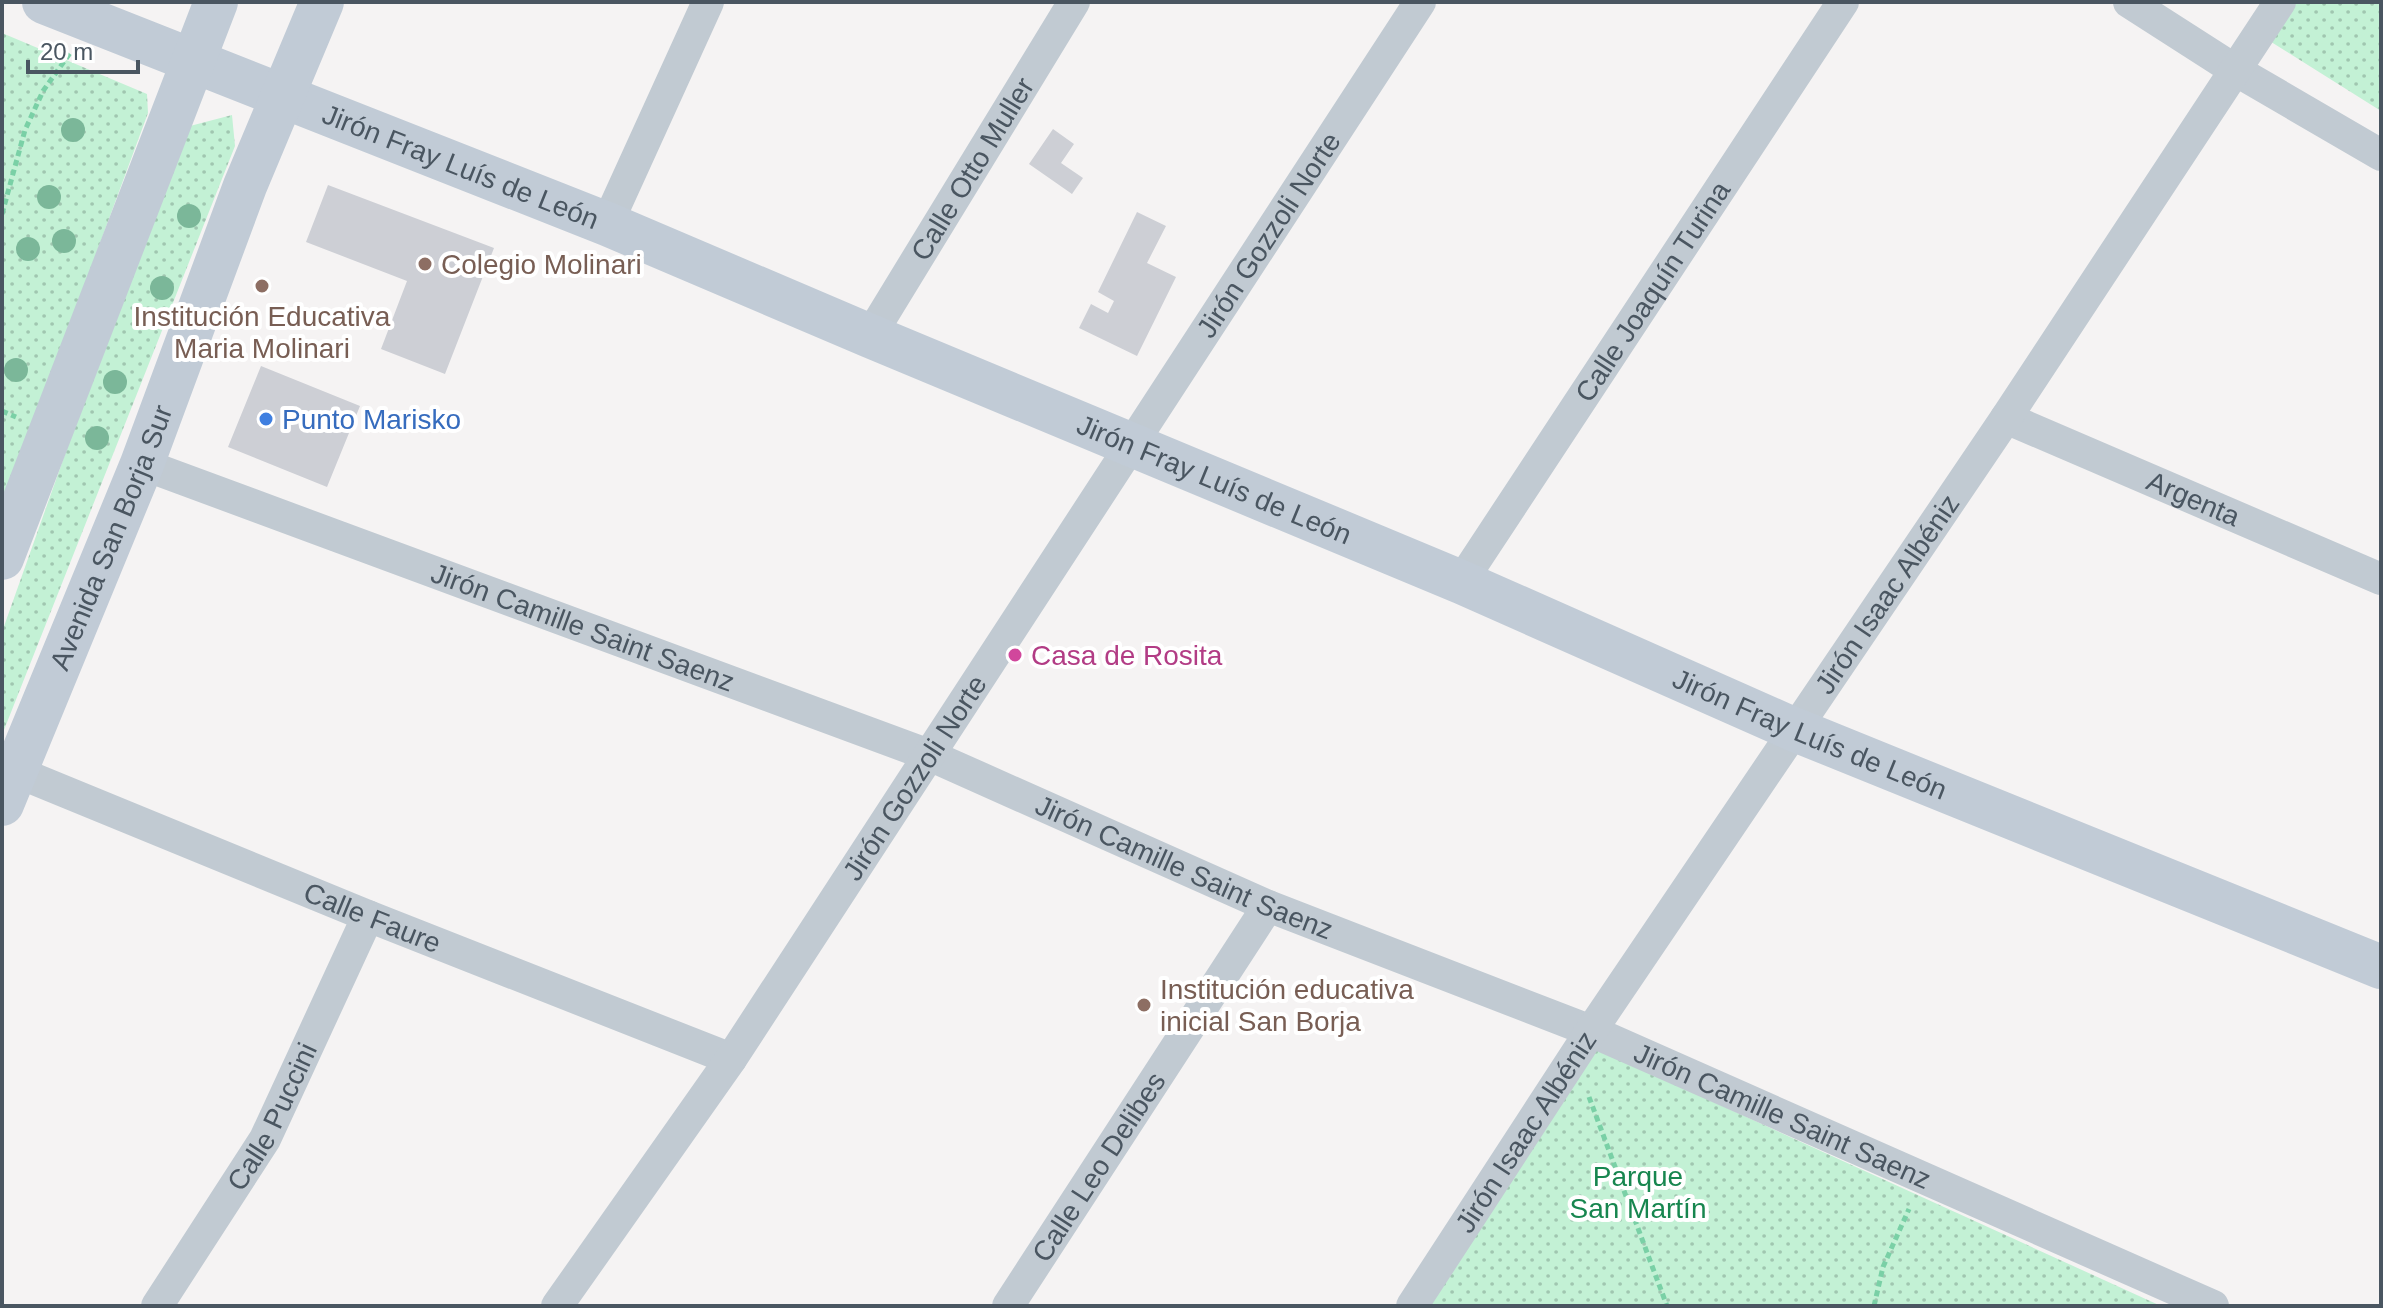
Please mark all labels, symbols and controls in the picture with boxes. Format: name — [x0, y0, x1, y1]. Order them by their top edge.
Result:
scale bar — [28, 24, 138, 74]
text: 20 m — [40, 38, 93, 65]
street label: Calle Otto Muller — [905, 72, 1040, 266]
street label: Jirón Fray Luís de León — [318, 98, 603, 235]
street label: Jirón Gozzoli Norte — [1191, 127, 1347, 343]
street label: Calle Joaquín Turina — [1569, 175, 1737, 407]
place label: Colegio Molinari — [441, 249, 642, 280]
marker: Colegio Molinari — [416, 255, 434, 273]
marker: Institución Educativa Maria Molinari — [253, 277, 271, 295]
place label: Institución Educativa Maria Molinari — [134, 301, 391, 364]
street label: Avenida San Borja Sur — [44, 401, 178, 675]
place label: Punto Marisko — [282, 404, 461, 435]
street label: Jirón Fray Luís de León — [1072, 409, 1356, 551]
marker: Punto Marisko — [257, 410, 275, 428]
street label: Argenta — [2142, 465, 2245, 533]
street label: Jirón Isaac Albéniz — [1809, 489, 1966, 700]
street label: Jirón Camille Saint Saenz — [427, 557, 738, 698]
place label: Casa de Rosita — [1031, 640, 1223, 671]
marker: Casa de Rosita — [1006, 646, 1024, 664]
street label: Jirón Fray Luís de León — [1668, 663, 1951, 806]
street label: Jirón Gozzoli Norte — [837, 670, 993, 886]
street label: Jirón Camille Saint Saenz — [1031, 790, 1337, 946]
street label: Calle Faure — [299, 876, 445, 959]
place label: Institución educativa inicial San Borja — [1160, 974, 1414, 1037]
marker: Institución educativa inicial San Borja — [1135, 996, 1153, 1014]
street label: Jirón Isaac Albéniz — [1449, 1026, 1603, 1238]
street label: Jirón Camille Saint Saenz — [1629, 1037, 1935, 1195]
street label: Calle Puccini — [221, 1038, 323, 1196]
street label: Calle Leo Delibes — [1026, 1067, 1172, 1268]
park label: Parque San Martín — [1570, 1161, 1706, 1224]

